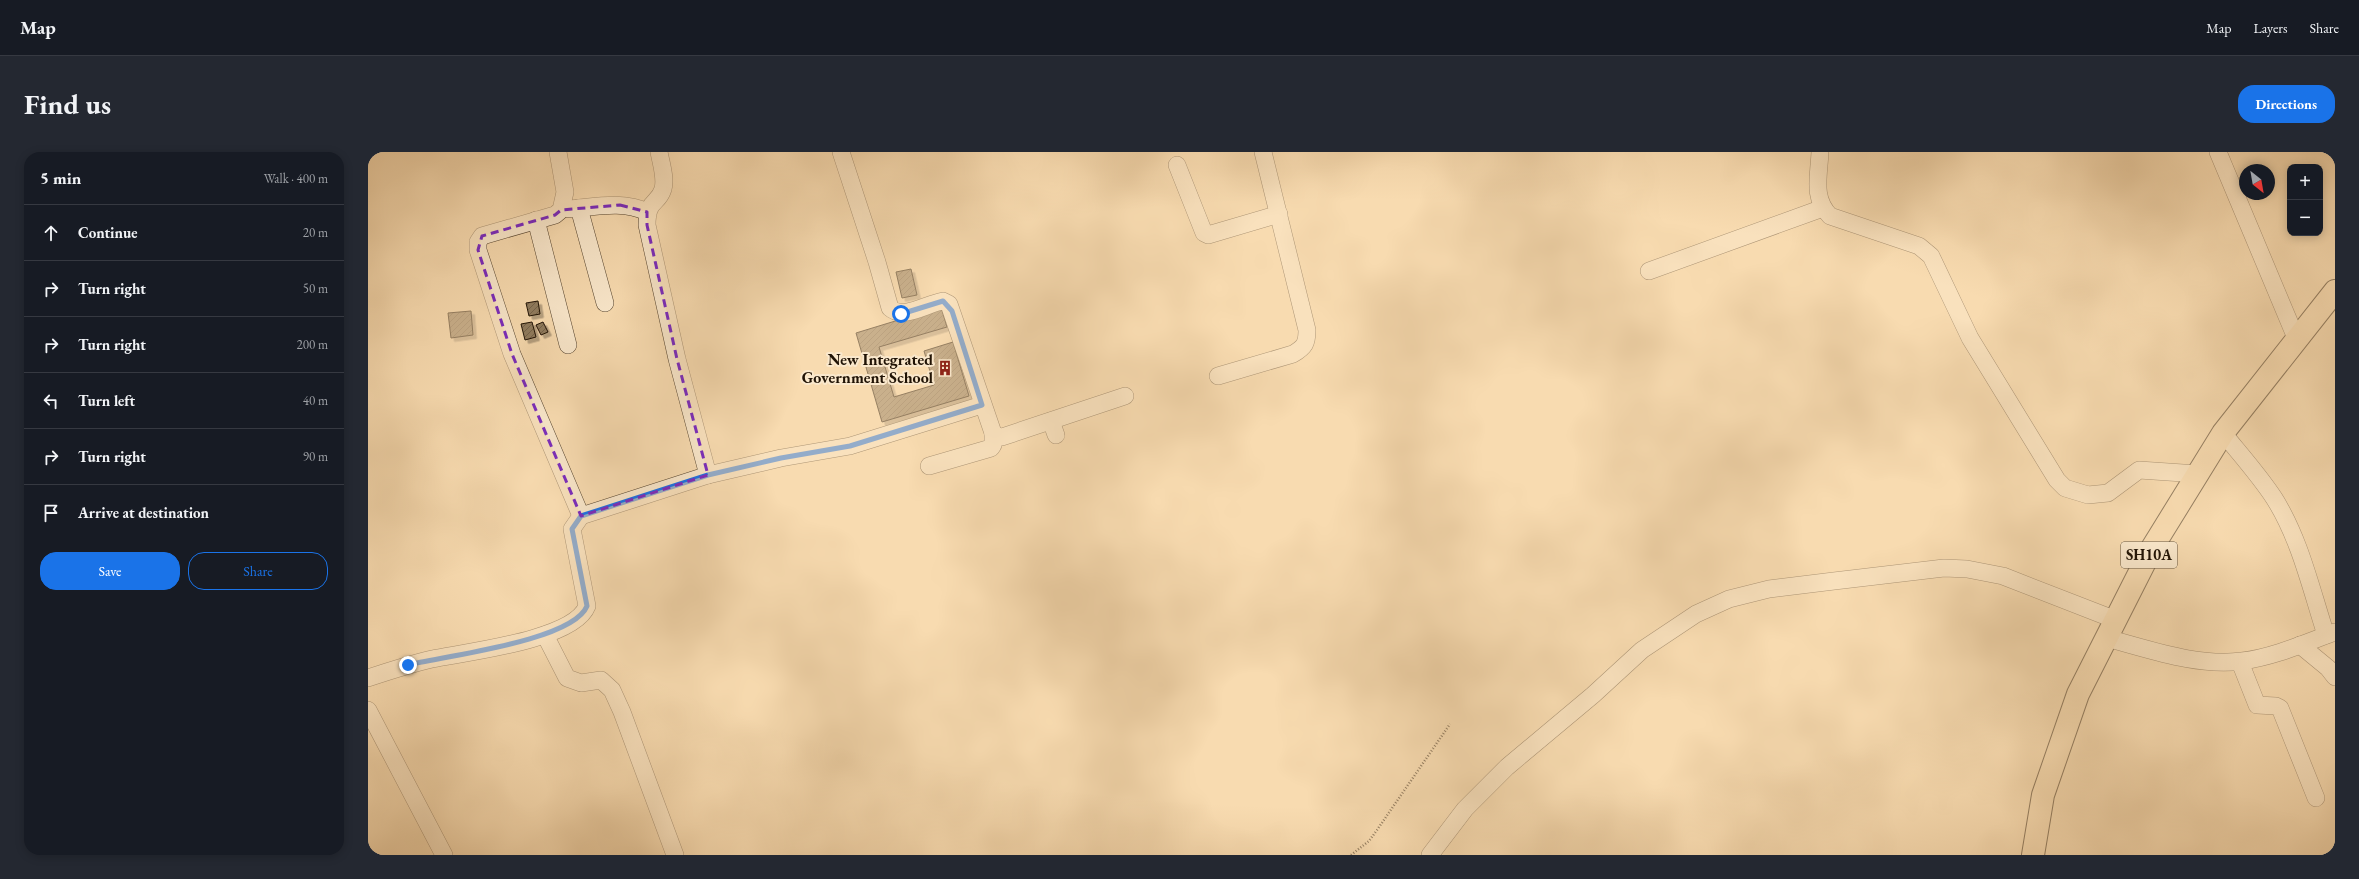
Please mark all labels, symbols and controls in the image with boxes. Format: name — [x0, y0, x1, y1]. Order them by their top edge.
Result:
text: Map — [20, 15, 56, 40]
text: Map — [2206, 19, 2231, 37]
text: Layers — [2253, 19, 2288, 37]
text: Share — [2310, 19, 2339, 37]
button: Directions — [2238, 85, 2335, 123]
text: Find us — [24, 86, 111, 122]
north arrow — [2239, 164, 2275, 200]
map controls — [2287, 164, 2323, 236]
button: + — [2287, 164, 2323, 200]
text: 5 min — [40, 167, 81, 189]
text: Walk · 400 m — [264, 170, 328, 187]
button: − — [2287, 200, 2323, 236]
icon: ahead — [40, 222, 62, 244]
text: Continue — [78, 223, 138, 242]
text: 20 m — [303, 224, 328, 241]
icon: right — [40, 278, 62, 300]
text: Turn right — [78, 279, 146, 298]
text: 50 m — [303, 280, 328, 297]
route start — [892, 305, 910, 323]
icon: right — [40, 334, 62, 356]
text: Turn right — [78, 335, 146, 354]
text: 200 m — [297, 336, 328, 353]
place label: New Integrated Government School — [802, 349, 933, 388]
building icon: New Integrated Government School — [936, 359, 954, 377]
icon: left — [40, 390, 62, 412]
text: Turn left — [78, 391, 135, 410]
text: 40 m — [303, 392, 328, 409]
icon: right — [40, 446, 62, 468]
text: Turn right — [78, 447, 146, 466]
text: 90 m — [303, 448, 328, 465]
icon: arrive — [40, 502, 62, 524]
text: Arrive at destination — [78, 503, 209, 522]
road number: SH10A — [2121, 542, 2177, 568]
button: Save — [40, 552, 180, 590]
button: Share — [188, 552, 328, 590]
route end — [399, 656, 417, 674]

